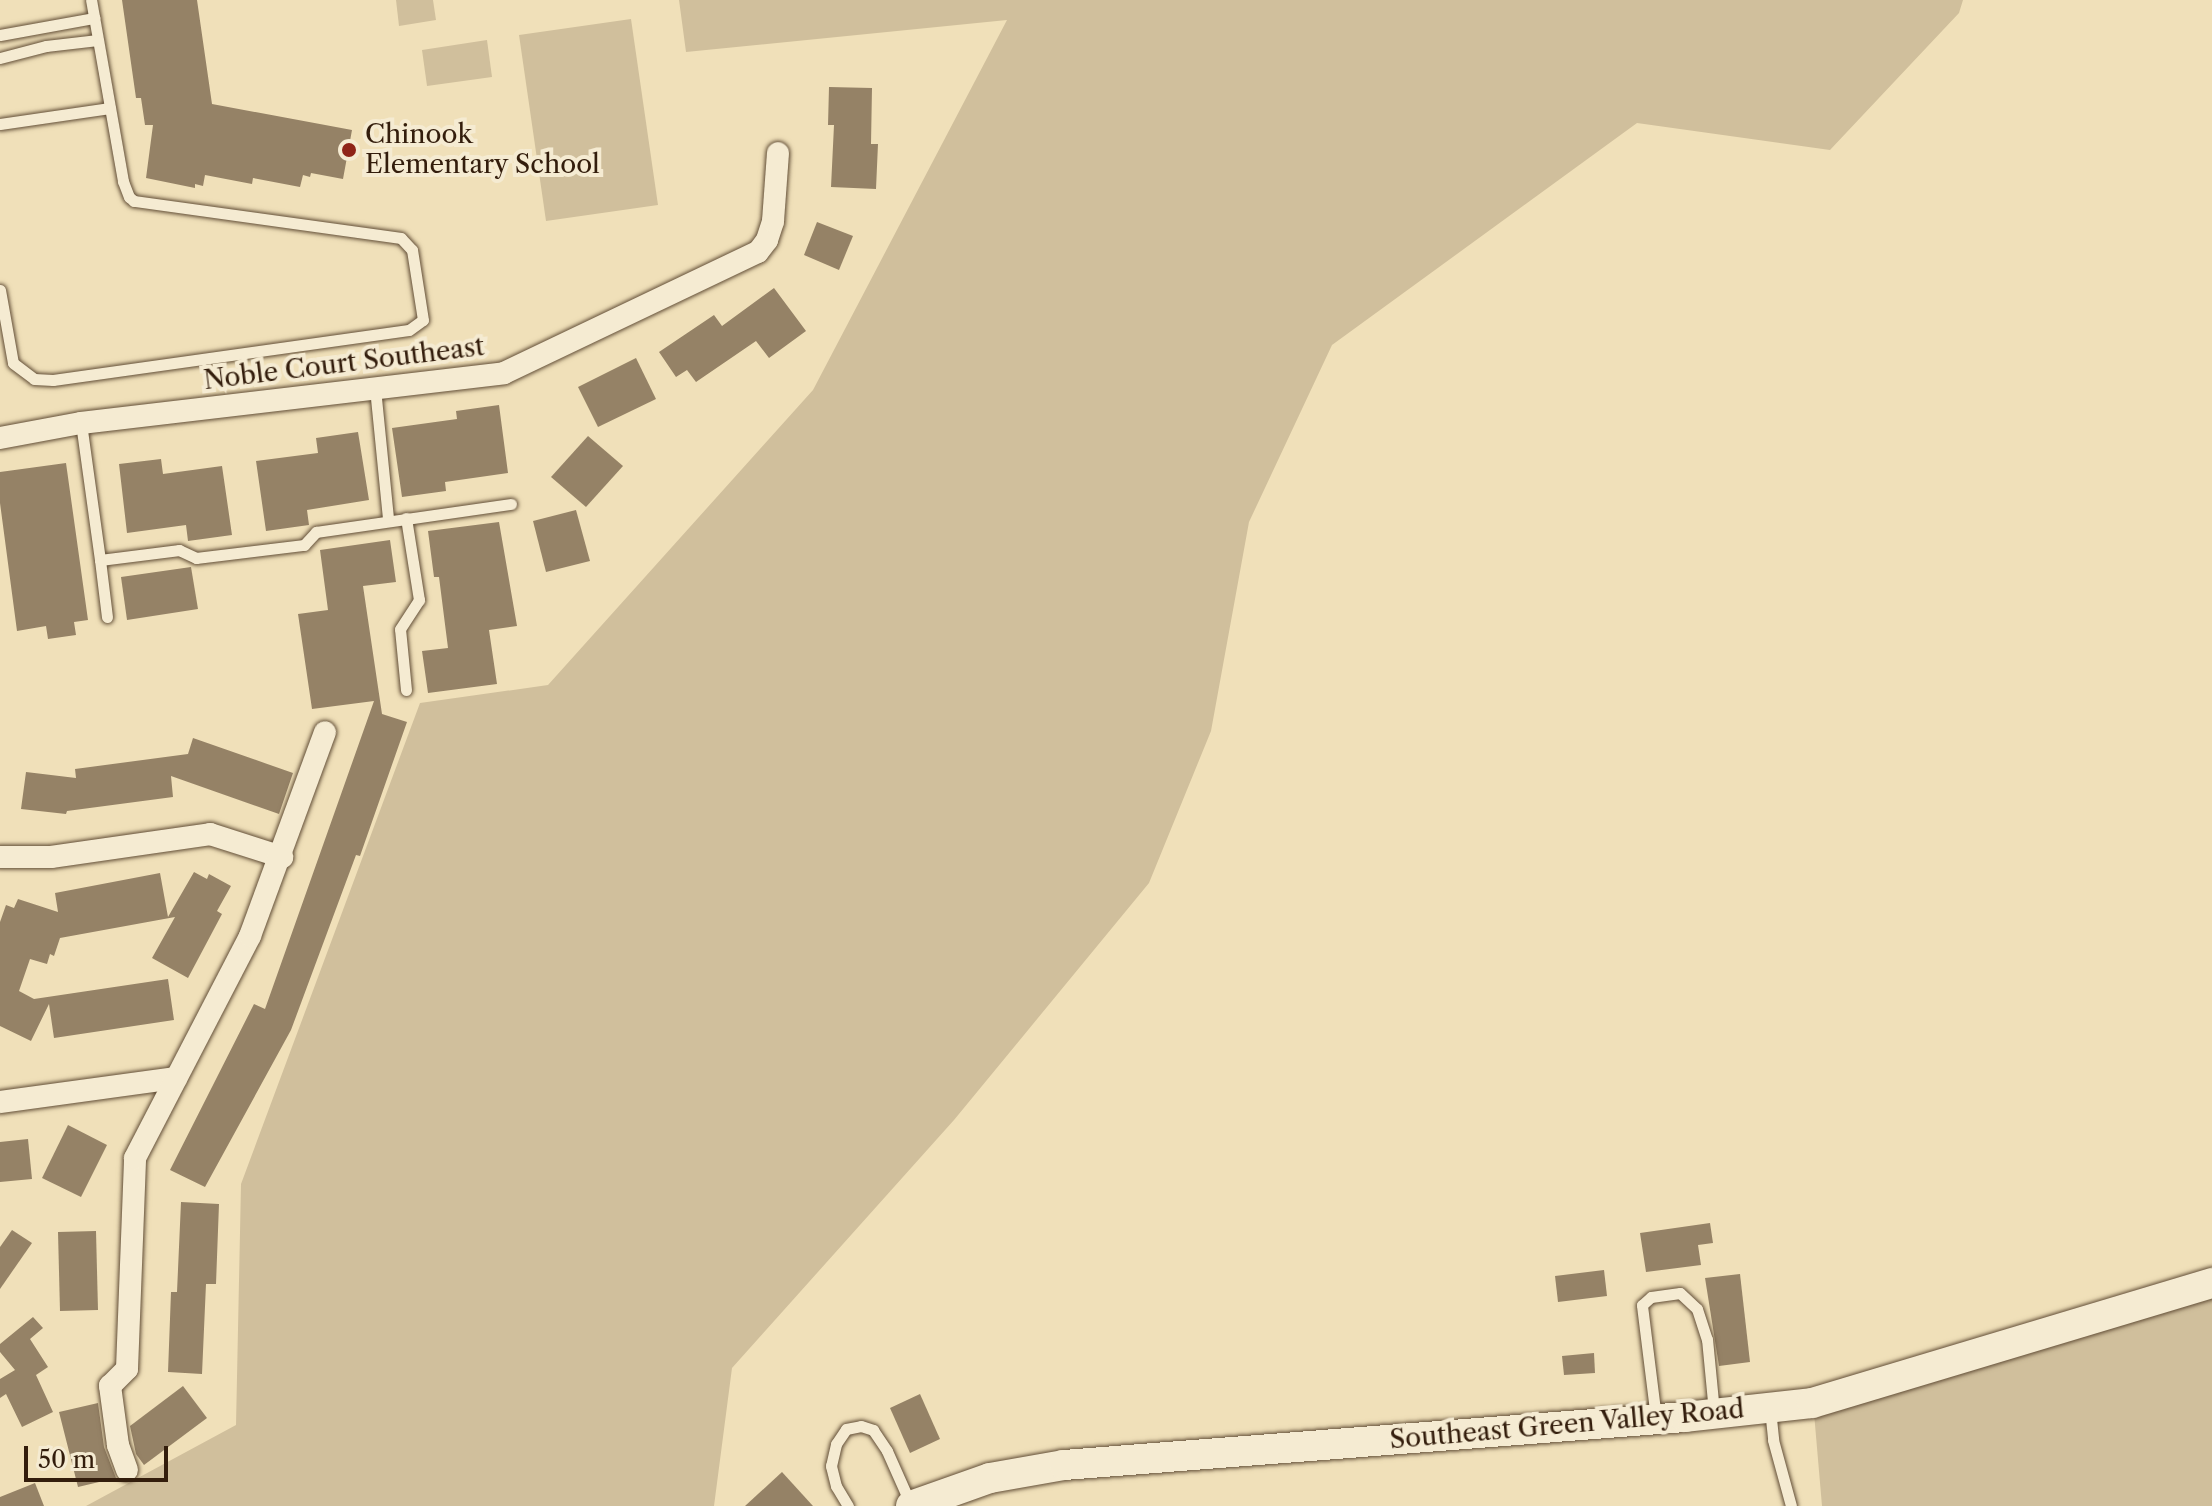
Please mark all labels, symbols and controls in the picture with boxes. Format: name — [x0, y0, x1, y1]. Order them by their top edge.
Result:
place label: Chinook Elementary School — [365, 119, 601, 180]
marker: Chinook Elementary School — [340, 141, 358, 159]
street label: Noble Court Southeast — [202, 331, 486, 397]
street label: Southeast Green Valley Road — [1387, 1394, 1747, 1456]
scale bar — [28, 1430, 172, 1480]
text: 50 m — [38, 1445, 95, 1474]

